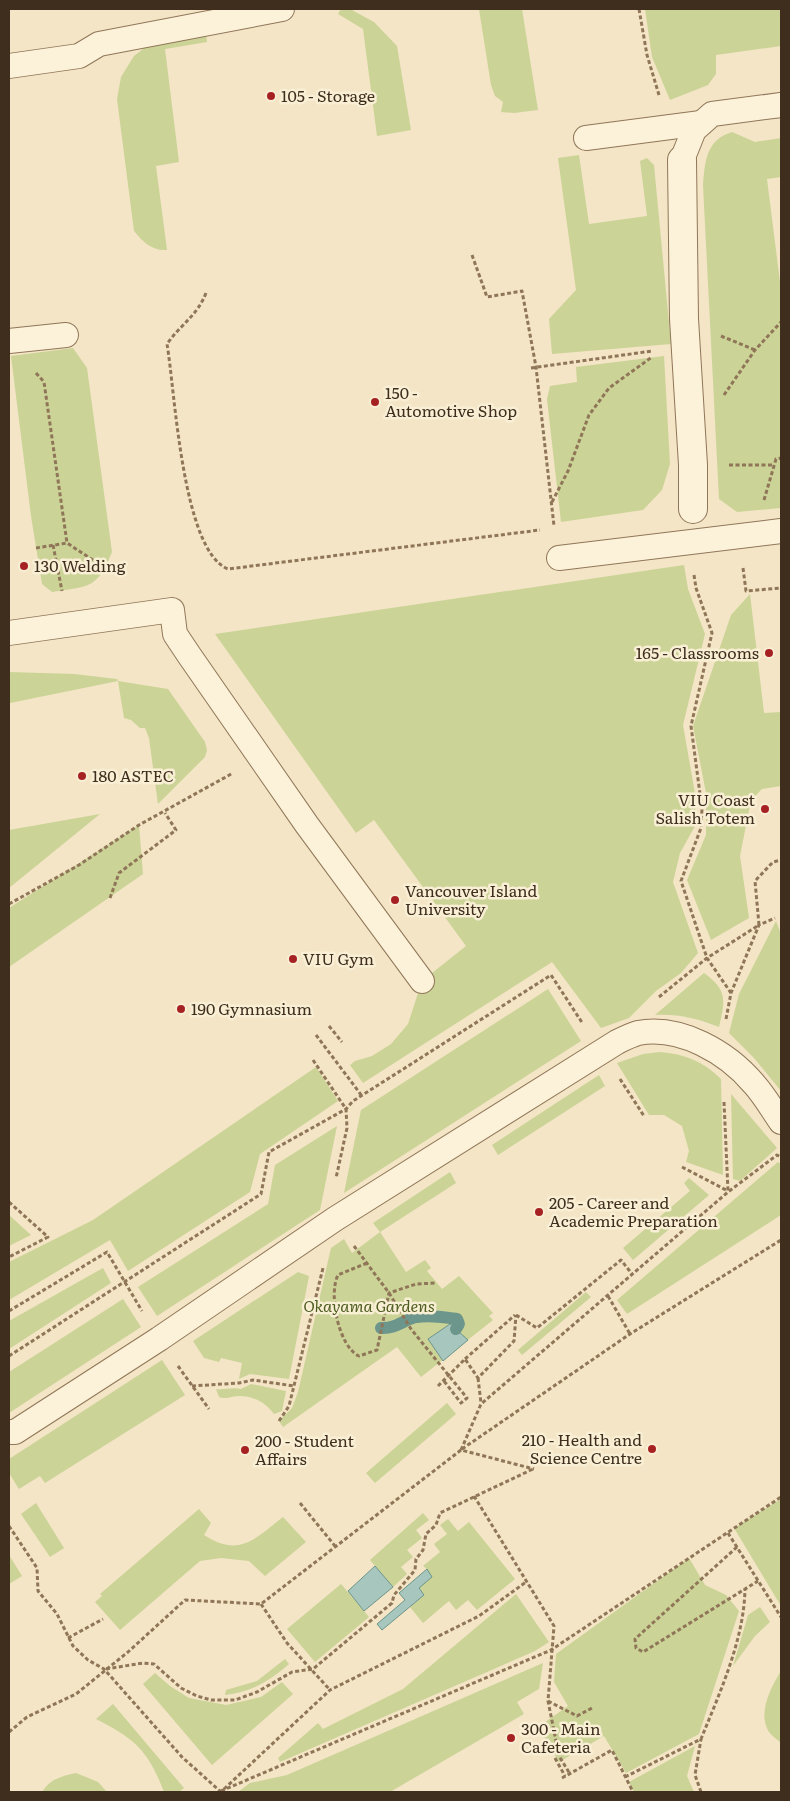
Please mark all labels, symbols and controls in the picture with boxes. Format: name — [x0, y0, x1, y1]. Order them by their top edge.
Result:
place label: 105 - Storage — [281, 83, 375, 107]
marker: 105 - Storage — [265, 90, 277, 102]
place label: 150 - Automotive Shop — [385, 380, 517, 422]
marker: 150 - Automotive Shop — [369, 396, 381, 408]
place label: 130 Welding — [34, 553, 126, 577]
marker: 130 Welding — [18, 560, 30, 572]
place label: 165 - Classrooms — [636, 640, 759, 664]
marker: 165 - Classrooms — [763, 647, 775, 659]
place label: 180 ASTEC — [92, 763, 174, 787]
marker: 180 ASTEC — [76, 770, 88, 782]
place label: VIU Coast Salish Totem — [655, 787, 756, 829]
marker: VIU Coast Salish Totem — [759, 803, 771, 815]
place label: Vancouver Island University — [405, 878, 538, 920]
marker: Vancouver Island University — [389, 894, 401, 906]
place label: VIU Gym — [303, 946, 375, 970]
marker: VIU Gym — [287, 953, 299, 965]
place label: 190 Gymnasium — [191, 996, 312, 1020]
marker: 190 Gymnasium — [175, 1003, 187, 1015]
place label: 205 - Career and Academic Preparation — [549, 1190, 718, 1232]
marker: 205 - Career and Academic Preparation — [533, 1206, 545, 1218]
park label: Okayama Gardens — [303, 1293, 435, 1317]
place label: 210 - Health and Science Centre — [522, 1427, 642, 1469]
place label: 200 - Student Affairs — [255, 1428, 354, 1470]
marker: 210 - Health and Science Centre — [646, 1443, 658, 1455]
marker: 200 - Student Affairs — [239, 1444, 251, 1456]
place label: 300 - Main Cafeteria — [521, 1716, 601, 1758]
marker: 300 - Main Cafeteria — [505, 1732, 517, 1744]

